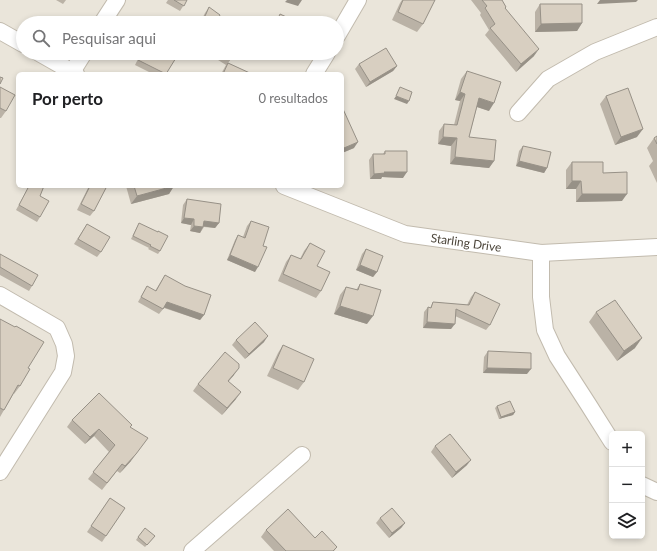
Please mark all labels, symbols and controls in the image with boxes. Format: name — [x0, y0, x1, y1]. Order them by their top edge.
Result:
search box — [16, 16, 344, 60]
icon: search — [30, 27, 52, 49]
text: Pesquisar aqui — [62, 29, 156, 47]
text: Por perto — [32, 88, 103, 109]
text: 0 resultados — [258, 90, 328, 106]
street label: Starling Drive — [430, 230, 502, 255]
map controls — [609, 431, 645, 539]
button: + — [609, 431, 645, 467]
button: − — [609, 467, 645, 503]
button: layers — [609, 503, 645, 539]

